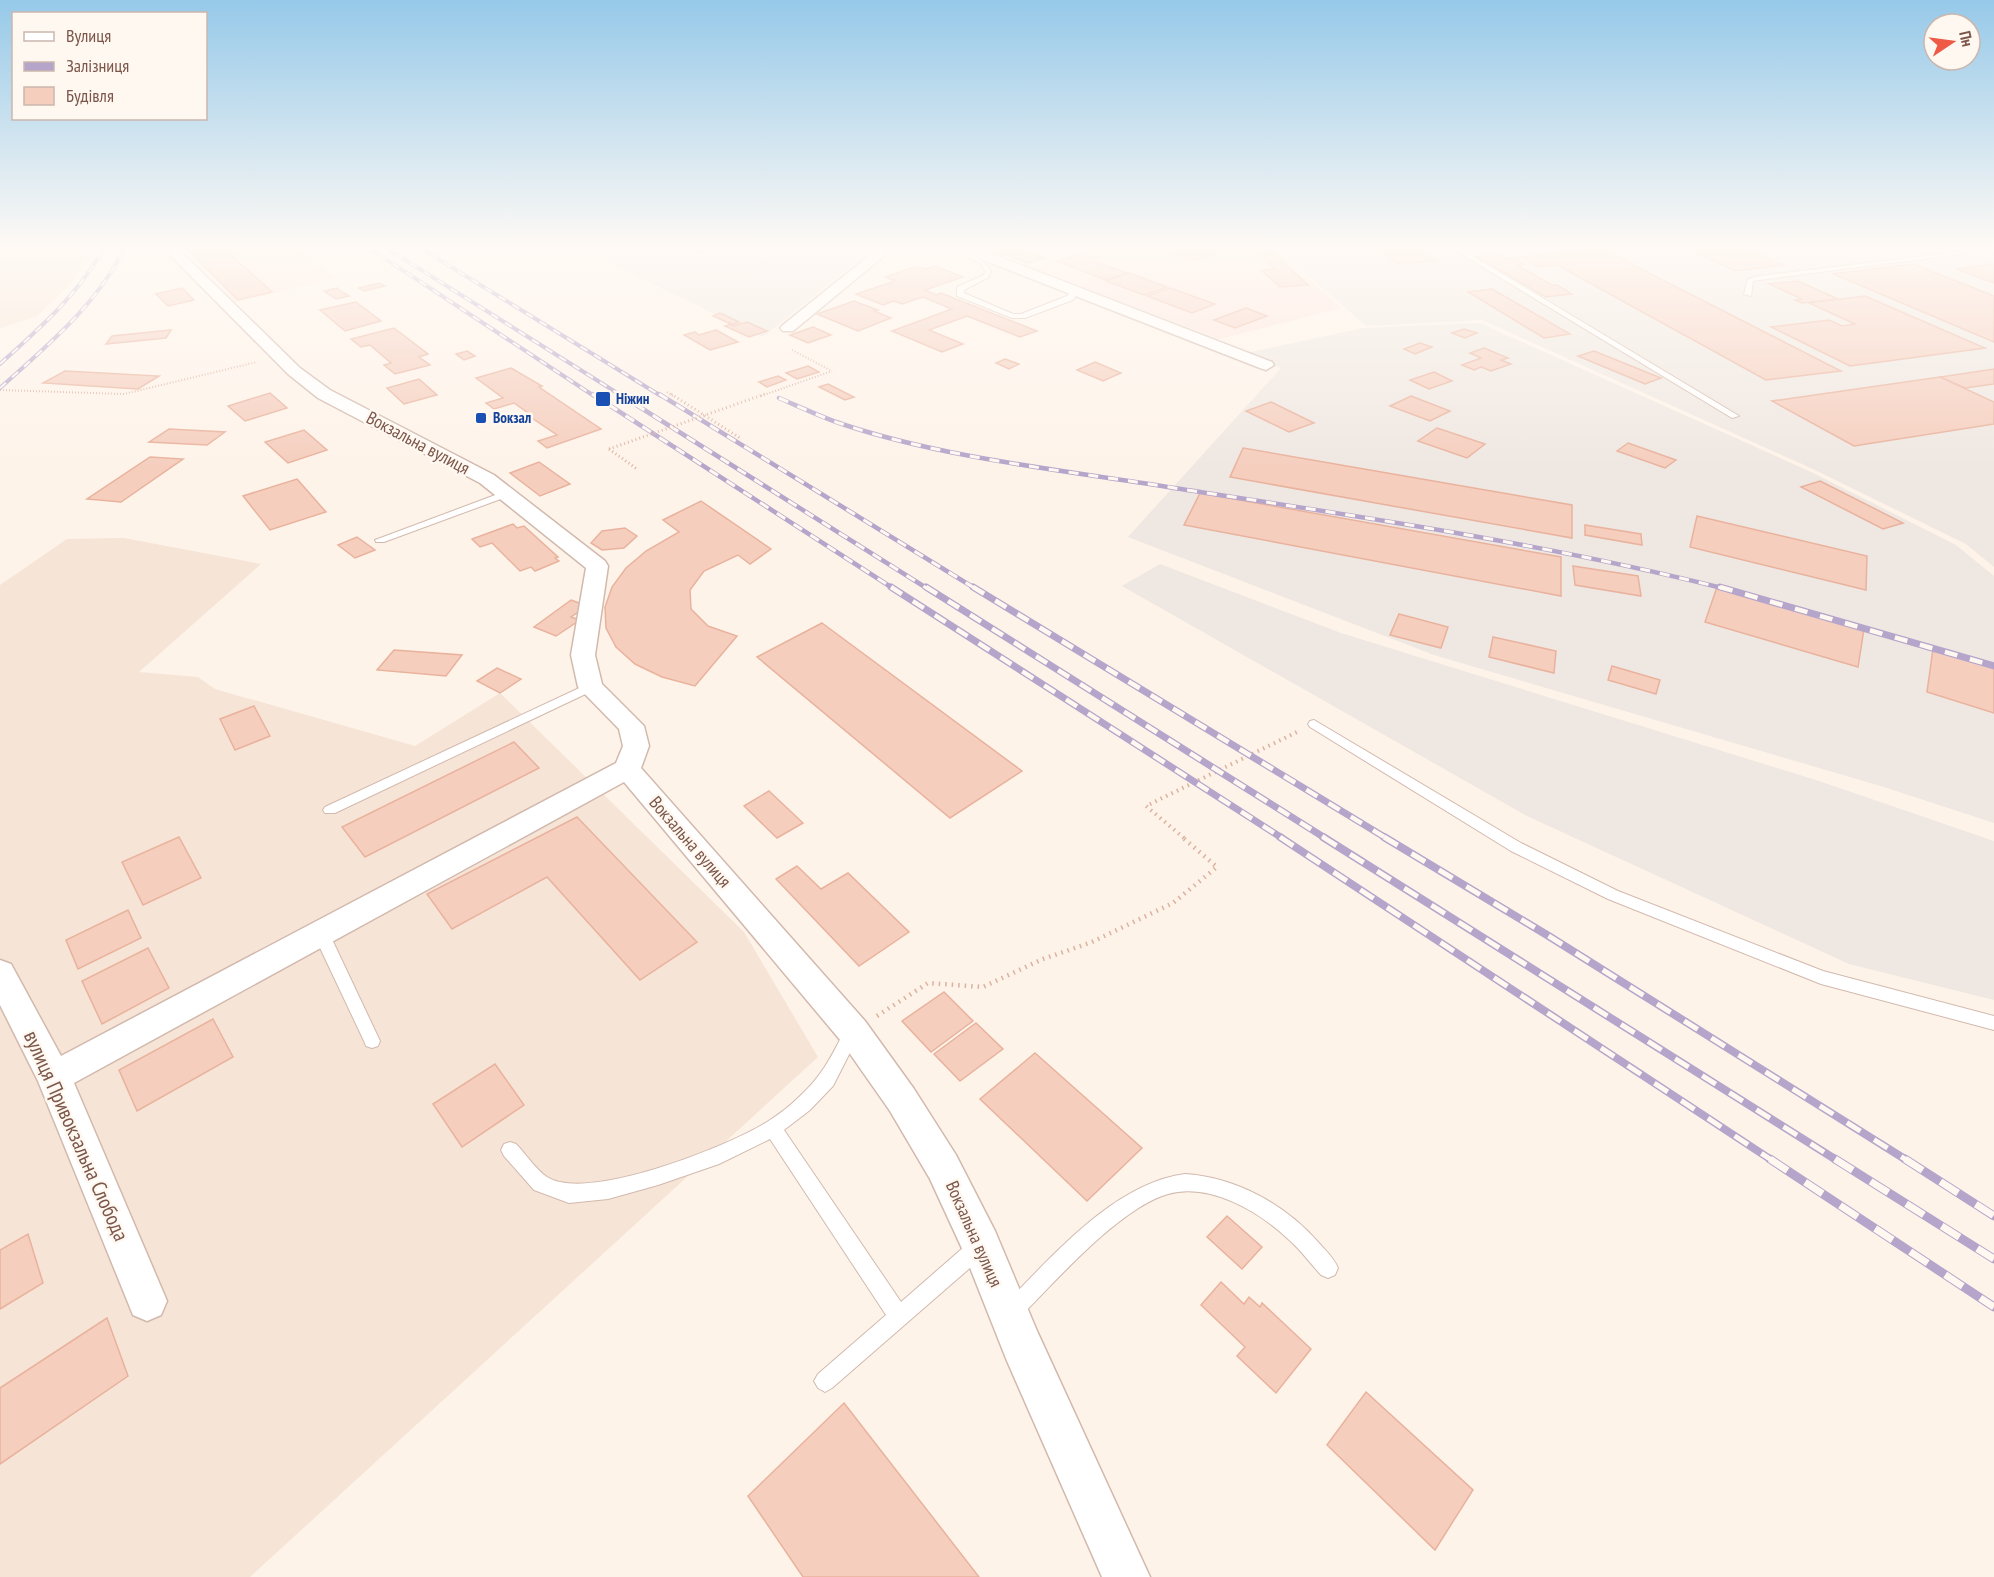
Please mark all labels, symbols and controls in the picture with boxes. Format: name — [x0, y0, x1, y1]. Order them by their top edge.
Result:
legend — [12, 12, 207, 120]
north arrow — [1922, 12, 1982, 72]
text: Вулиця — [66, 24, 111, 47]
text: Пн — [1955, 29, 1978, 48]
text: Залізниця — [66, 54, 129, 77]
text: Будівля — [66, 84, 114, 107]
place label: Ніжин — [616, 389, 650, 408]
marker: Ніжин — [594, 390, 612, 408]
street label: Вокзальна вулиця — [363, 406, 474, 479]
place label: Вокзал — [493, 408, 531, 427]
marker: Вокзал — [474, 411, 488, 425]
street label: Вокзальна вулиця — [644, 791, 736, 892]
street label: вулиця Привокзальна Слобода — [18, 1027, 135, 1245]
street label: Вокзальна вулиця — [941, 1177, 1008, 1290]

